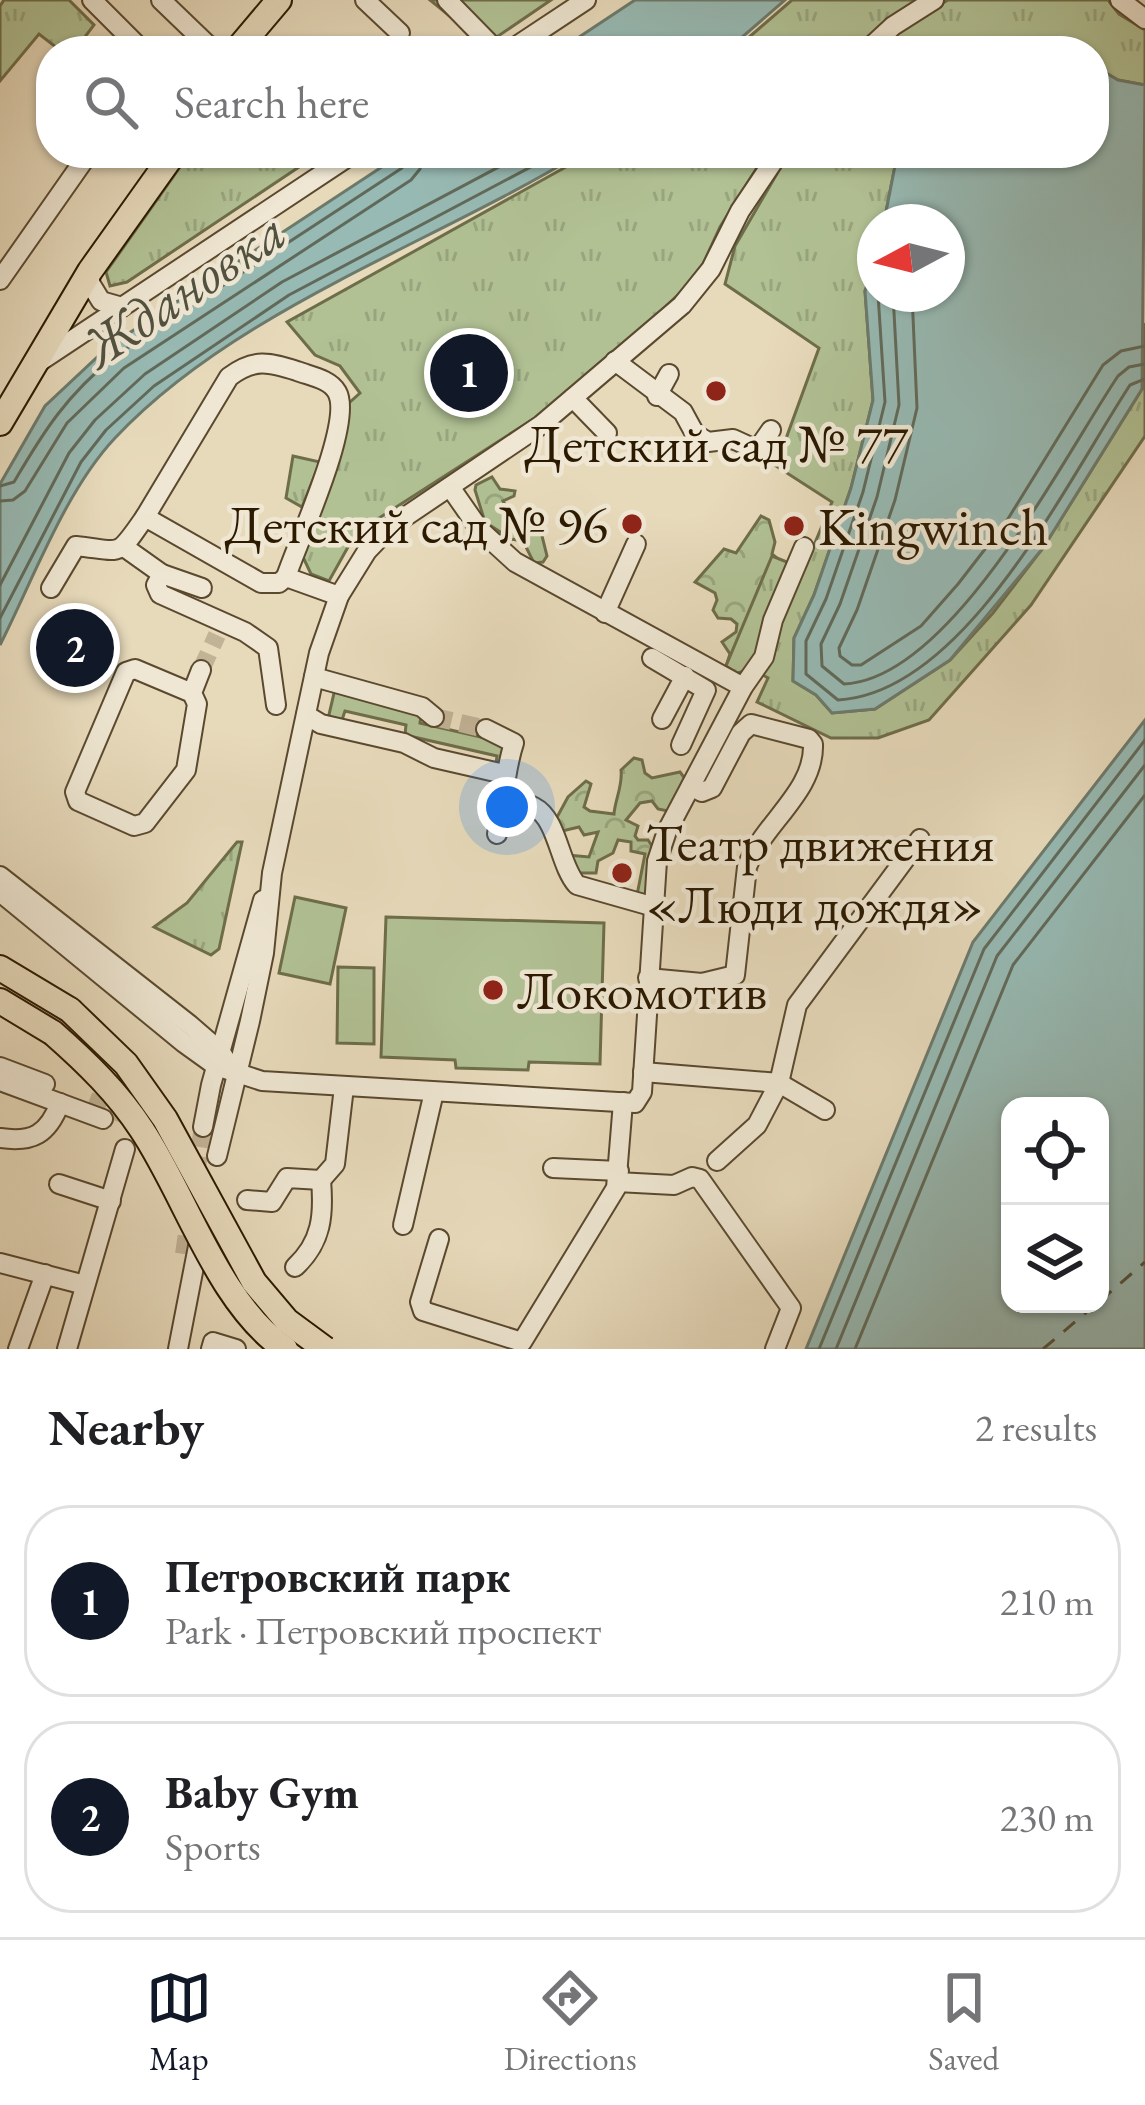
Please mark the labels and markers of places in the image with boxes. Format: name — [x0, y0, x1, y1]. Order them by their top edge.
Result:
pin: 1 — [430, 328, 508, 418]
marker: Детский сад № 77 — [703, 378, 729, 404]
place label: Детский сад № 77 — [524, 408, 909, 478]
place label: Детский сад № 96 — [224, 489, 608, 559]
place label: Kingwinch — [818, 491, 1049, 561]
marker: Детский сад № 96 — [619, 511, 645, 537]
marker: Kingwinch — [781, 513, 807, 539]
pin: 2 — [36, 603, 114, 693]
place label: Театр движения «Люди дождя» — [646, 807, 995, 939]
marker: Театр движения «Люди дождя» — [609, 860, 635, 886]
place label: Локомотив — [517, 955, 767, 1025]
marker: Локомотив — [480, 977, 506, 1003]

